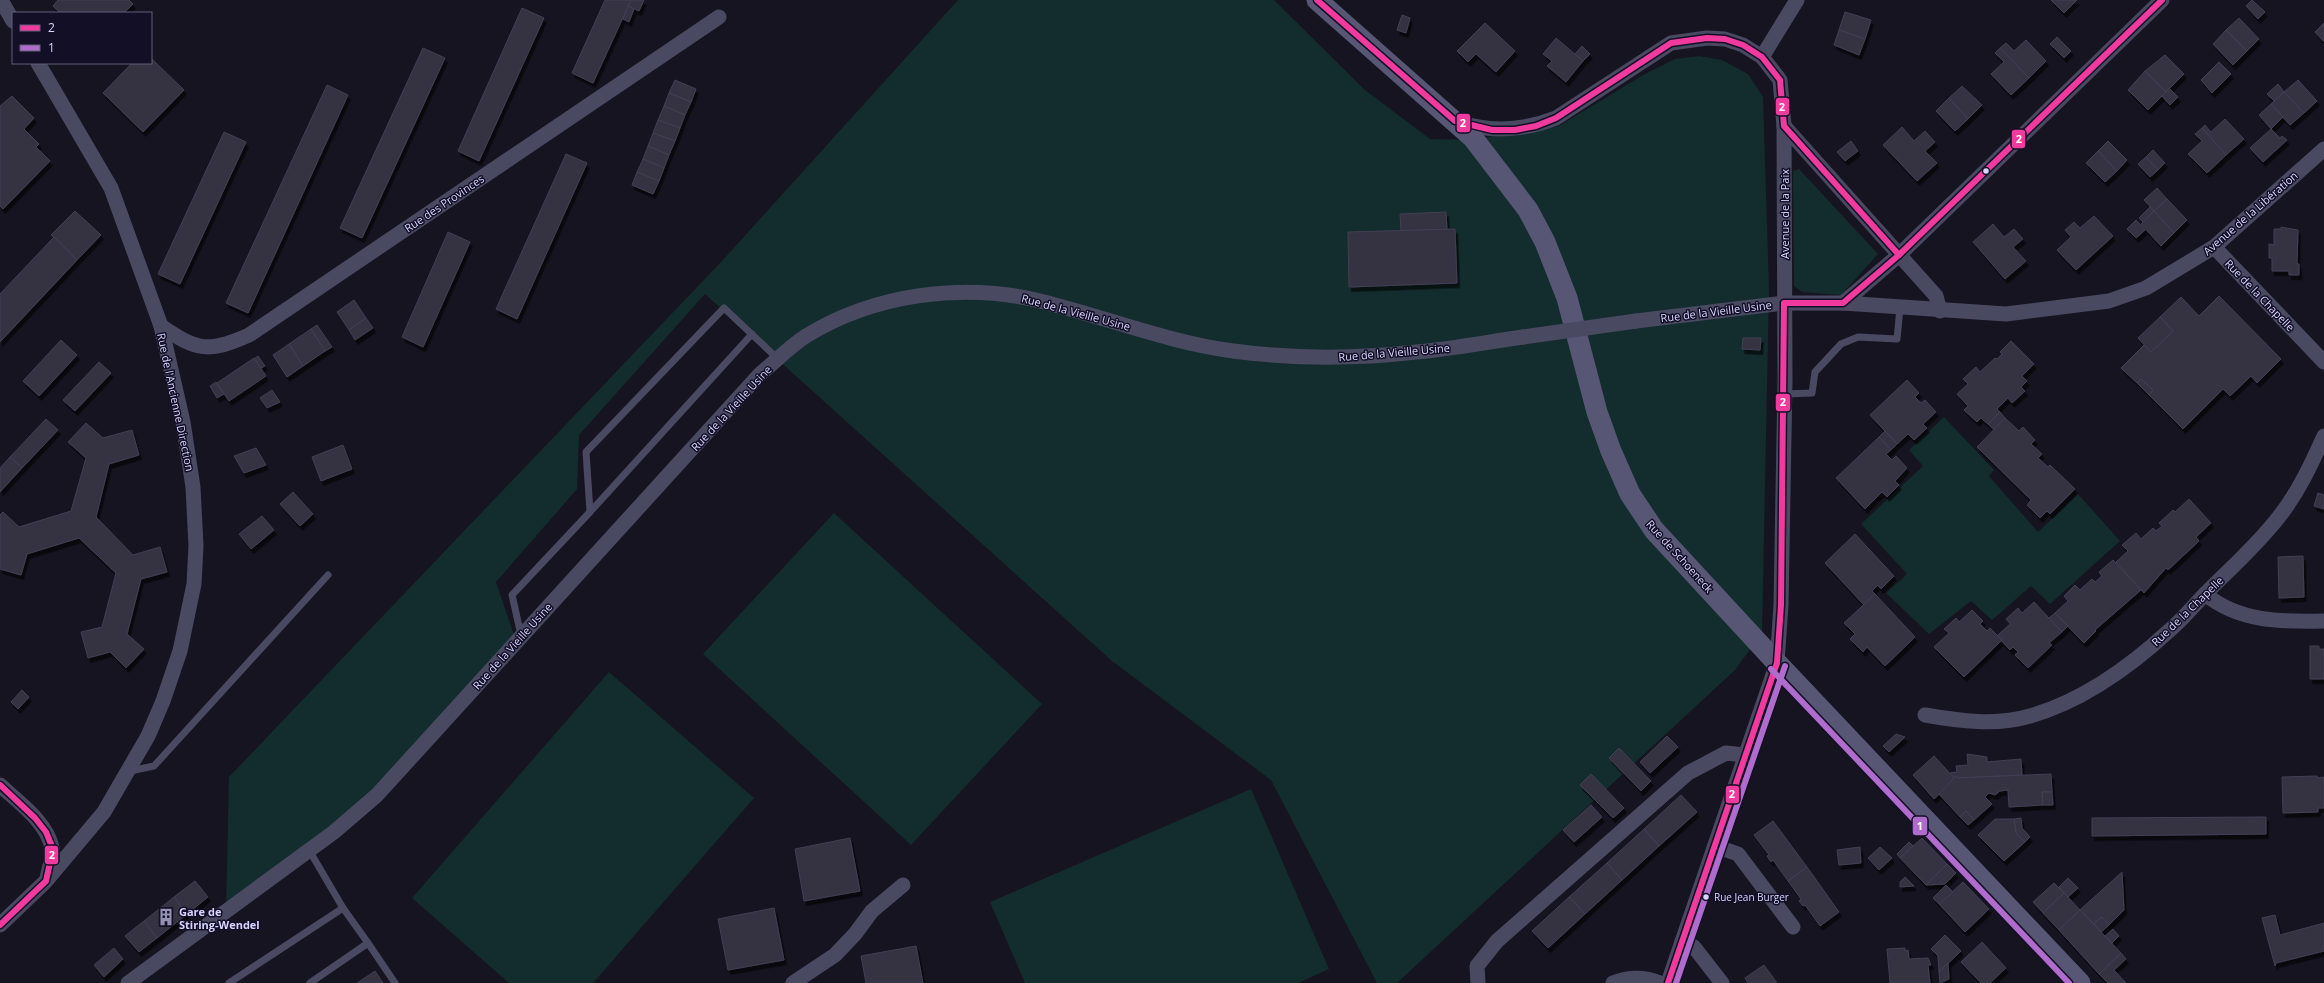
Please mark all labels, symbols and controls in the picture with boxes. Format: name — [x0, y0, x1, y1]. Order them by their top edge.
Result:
legend — [12, 12, 152, 64]
text: 2 — [48, 19, 55, 36]
text: 1 — [48, 39, 55, 56]
line badge: 2 — [1775, 97, 1790, 116]
text: 2 — [1779, 99, 1785, 114]
line badge: 2 — [1456, 113, 1471, 133]
text: 2 — [1460, 115, 1466, 130]
line badge: 2 — [2011, 129, 2026, 149]
text: 2 — [2016, 131, 2022, 146]
unlabelled marker — [1981, 166, 1991, 176]
street label: Avenue de la Libération — [2200, 168, 2300, 258]
street label: Avenue de la Paix — [1777, 169, 1792, 259]
street label: Rue des Provinces — [401, 171, 487, 235]
street label: Rue de la Chapelle — [2222, 256, 2298, 334]
street label: Rue de la Vieille Usine — [1020, 290, 1132, 334]
street label: Rue de la Vieille Usine — [1660, 297, 1772, 325]
street label: Rue de l'Ancienne Direction — [154, 332, 198, 472]
street label: Rue de la Vieille Usine — [1338, 340, 1450, 364]
street label: Rue de la Vieille Usine — [687, 362, 775, 454]
line badge: 2 — [1775, 393, 1791, 412]
text: 2 — [1780, 394, 1786, 409]
street label: Rue de Schoeneck — [1643, 516, 1717, 596]
street label: Rue de la Chapelle — [2148, 573, 2226, 649]
street label: Rue de la Vieille Usine — [469, 599, 555, 693]
line badge: 2 — [1725, 785, 1740, 804]
text: 2 — [1729, 786, 1735, 801]
line badge: 1 — [1912, 816, 1928, 836]
text: 1 — [1917, 818, 1923, 833]
line badge: 2 — [44, 845, 59, 865]
text: 2 — [49, 847, 55, 862]
place label: Rue Jean Burger — [1714, 890, 1789, 904]
marker: Rue Jean Burger — [1701, 892, 1711, 902]
place label: Gare de Stiring-Wendel — [179, 904, 260, 932]
building icon: Gare de Stiring-Wendel — [156, 907, 176, 927]

